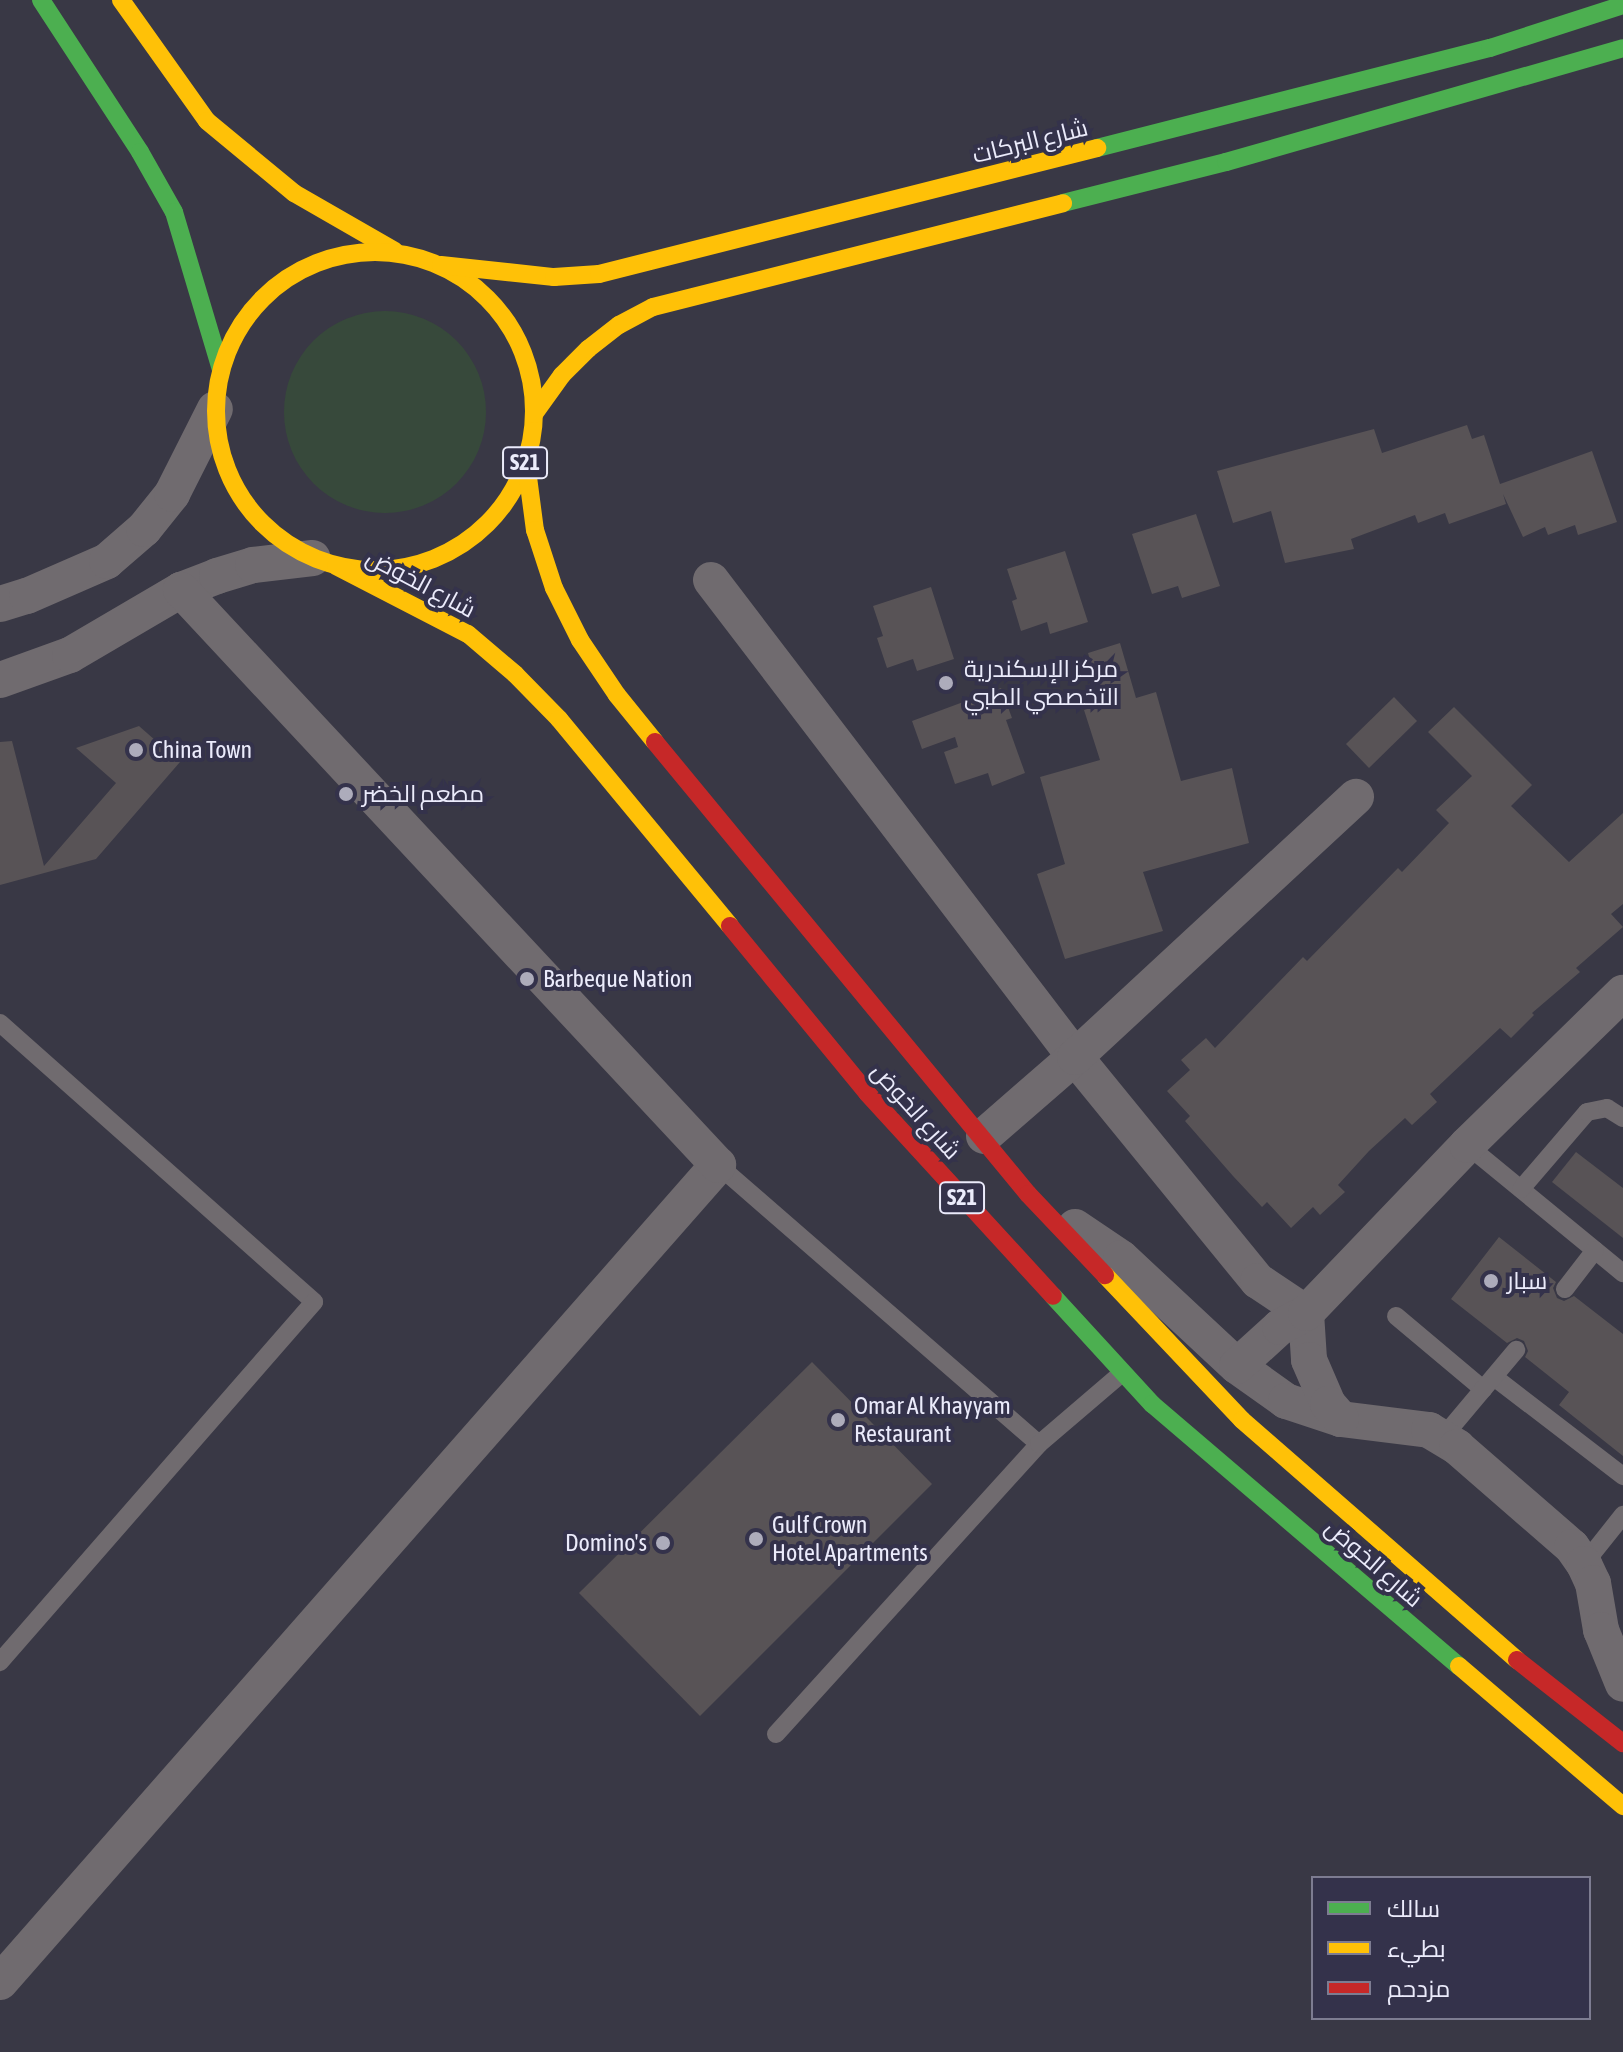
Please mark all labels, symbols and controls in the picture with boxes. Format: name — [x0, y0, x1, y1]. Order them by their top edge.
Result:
street label: شارع البركات — [969, 113, 1091, 169]
road number: S21 — [501, 445, 549, 481]
street label: شارع الخوض — [361, 542, 481, 624]
place label: مركز الإسكندرية التخصصي الطبي — [964, 655, 1119, 711]
marker: مركز الإسكندرية التخصصي الطبي — [935, 672, 957, 694]
place label: China Town — [152, 736, 252, 764]
marker: China Town — [127, 741, 145, 759]
place label: مطعم الخضر — [362, 780, 484, 808]
marker: مطعم الخضر — [337, 785, 355, 803]
place label: Barbeque Nation — [543, 965, 693, 993]
marker: Barbeque Nation — [518, 970, 536, 988]
street label: شارع الخوض — [865, 1057, 967, 1165]
road number: S21 — [938, 1180, 986, 1216]
place label: سبار — [1507, 1267, 1547, 1295]
marker: سبار — [1482, 1272, 1500, 1290]
place label: Omar Al Khayyam Restaurant — [854, 1392, 1011, 1448]
marker: Omar Al Khayyam Restaurant — [829, 1411, 847, 1429]
place label: Gulf Crown Hotel Apartments — [772, 1511, 928, 1567]
street label: شارع الخوض — [1319, 1513, 1429, 1613]
place label: Domino's — [565, 1529, 647, 1557]
marker: Gulf Crown Hotel Apartments — [747, 1530, 765, 1548]
marker: Domino's — [654, 1534, 672, 1552]
legend — [1311, 1876, 1591, 2020]
text: سالك — [1387, 1895, 1440, 1922]
text: بطيء — [1387, 1935, 1446, 1962]
text: مزدحم — [1387, 1975, 1450, 2002]

